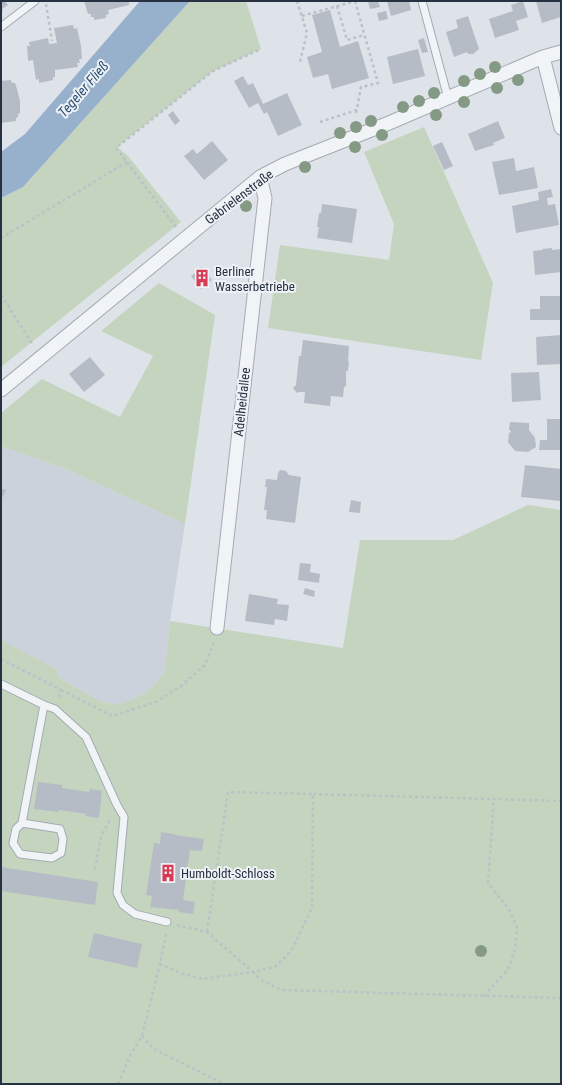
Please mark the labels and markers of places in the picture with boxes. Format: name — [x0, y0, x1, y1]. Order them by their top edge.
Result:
place label: Berliner Wasserbetriebe — [215, 264, 295, 294]
building icon: Berliner Wasserbetriebe — [192, 268, 212, 288]
building icon: Humboldt-Schloss — [158, 863, 178, 883]
place label: Humboldt-Schloss — [181, 866, 275, 881]

